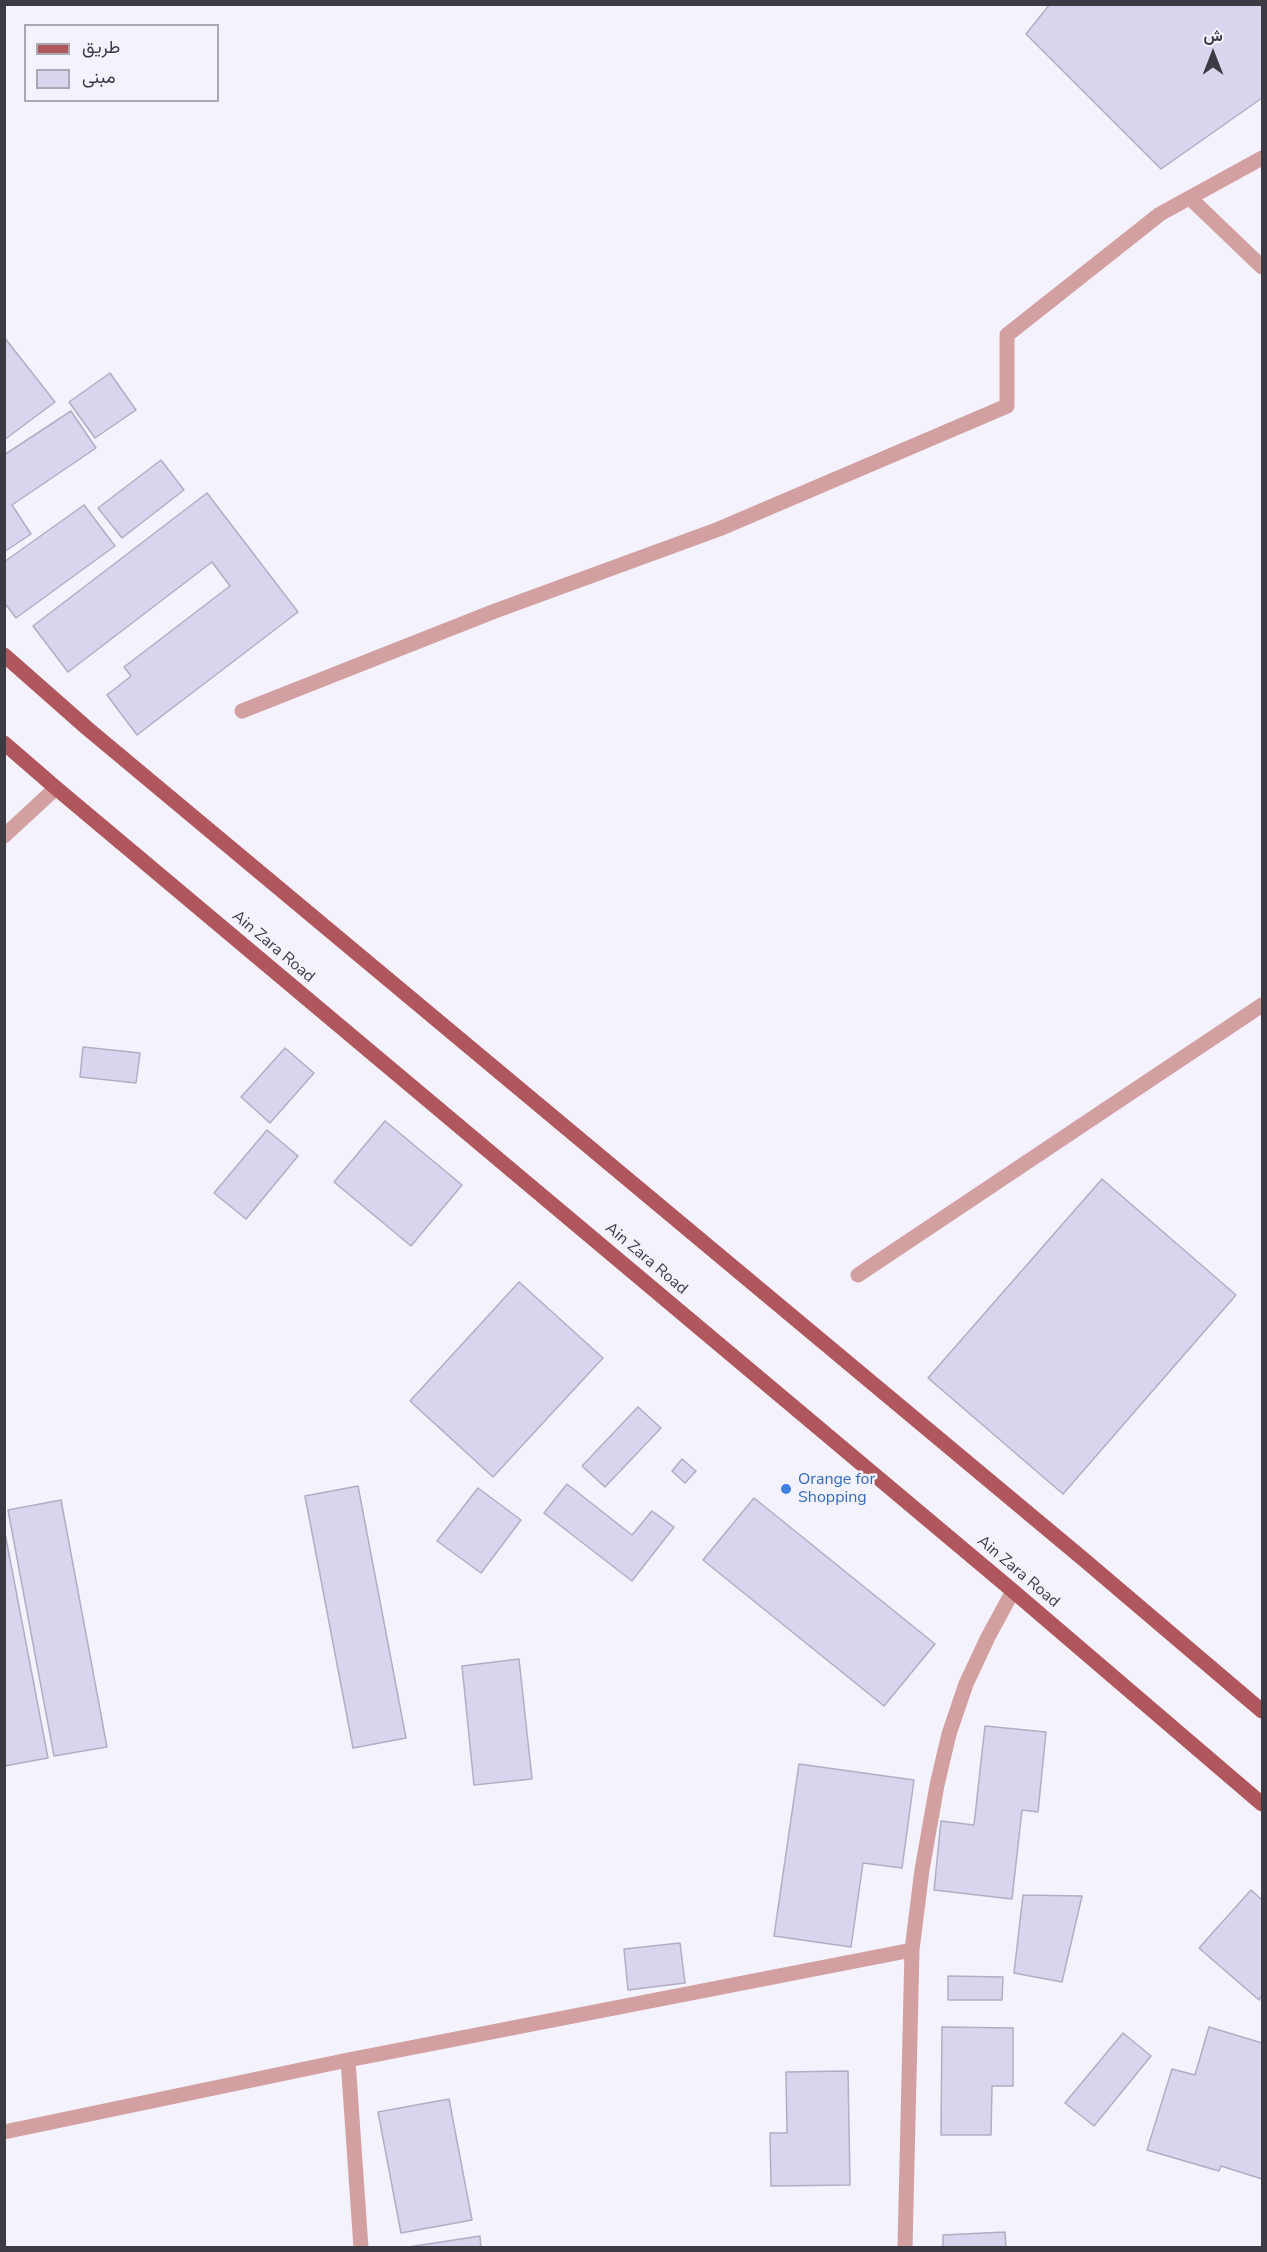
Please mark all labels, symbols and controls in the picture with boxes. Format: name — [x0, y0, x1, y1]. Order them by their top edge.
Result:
legend — [24, 24, 219, 102]
north arrow — [1183, 24, 1243, 84]
text: ش — [1203, 25, 1223, 47]
text: طريق — [82, 35, 120, 59]
text: مبنى — [82, 65, 116, 89]
street label: Ain Zara Road — [228, 907, 318, 987]
street label: Ain Zara Road — [601, 1219, 691, 1299]
place label: Orange for Shopping — [798, 1470, 875, 1508]
marker: Orange for Shopping — [779, 1482, 793, 1496]
street label: Ain Zara Road — [973, 1532, 1063, 1612]

